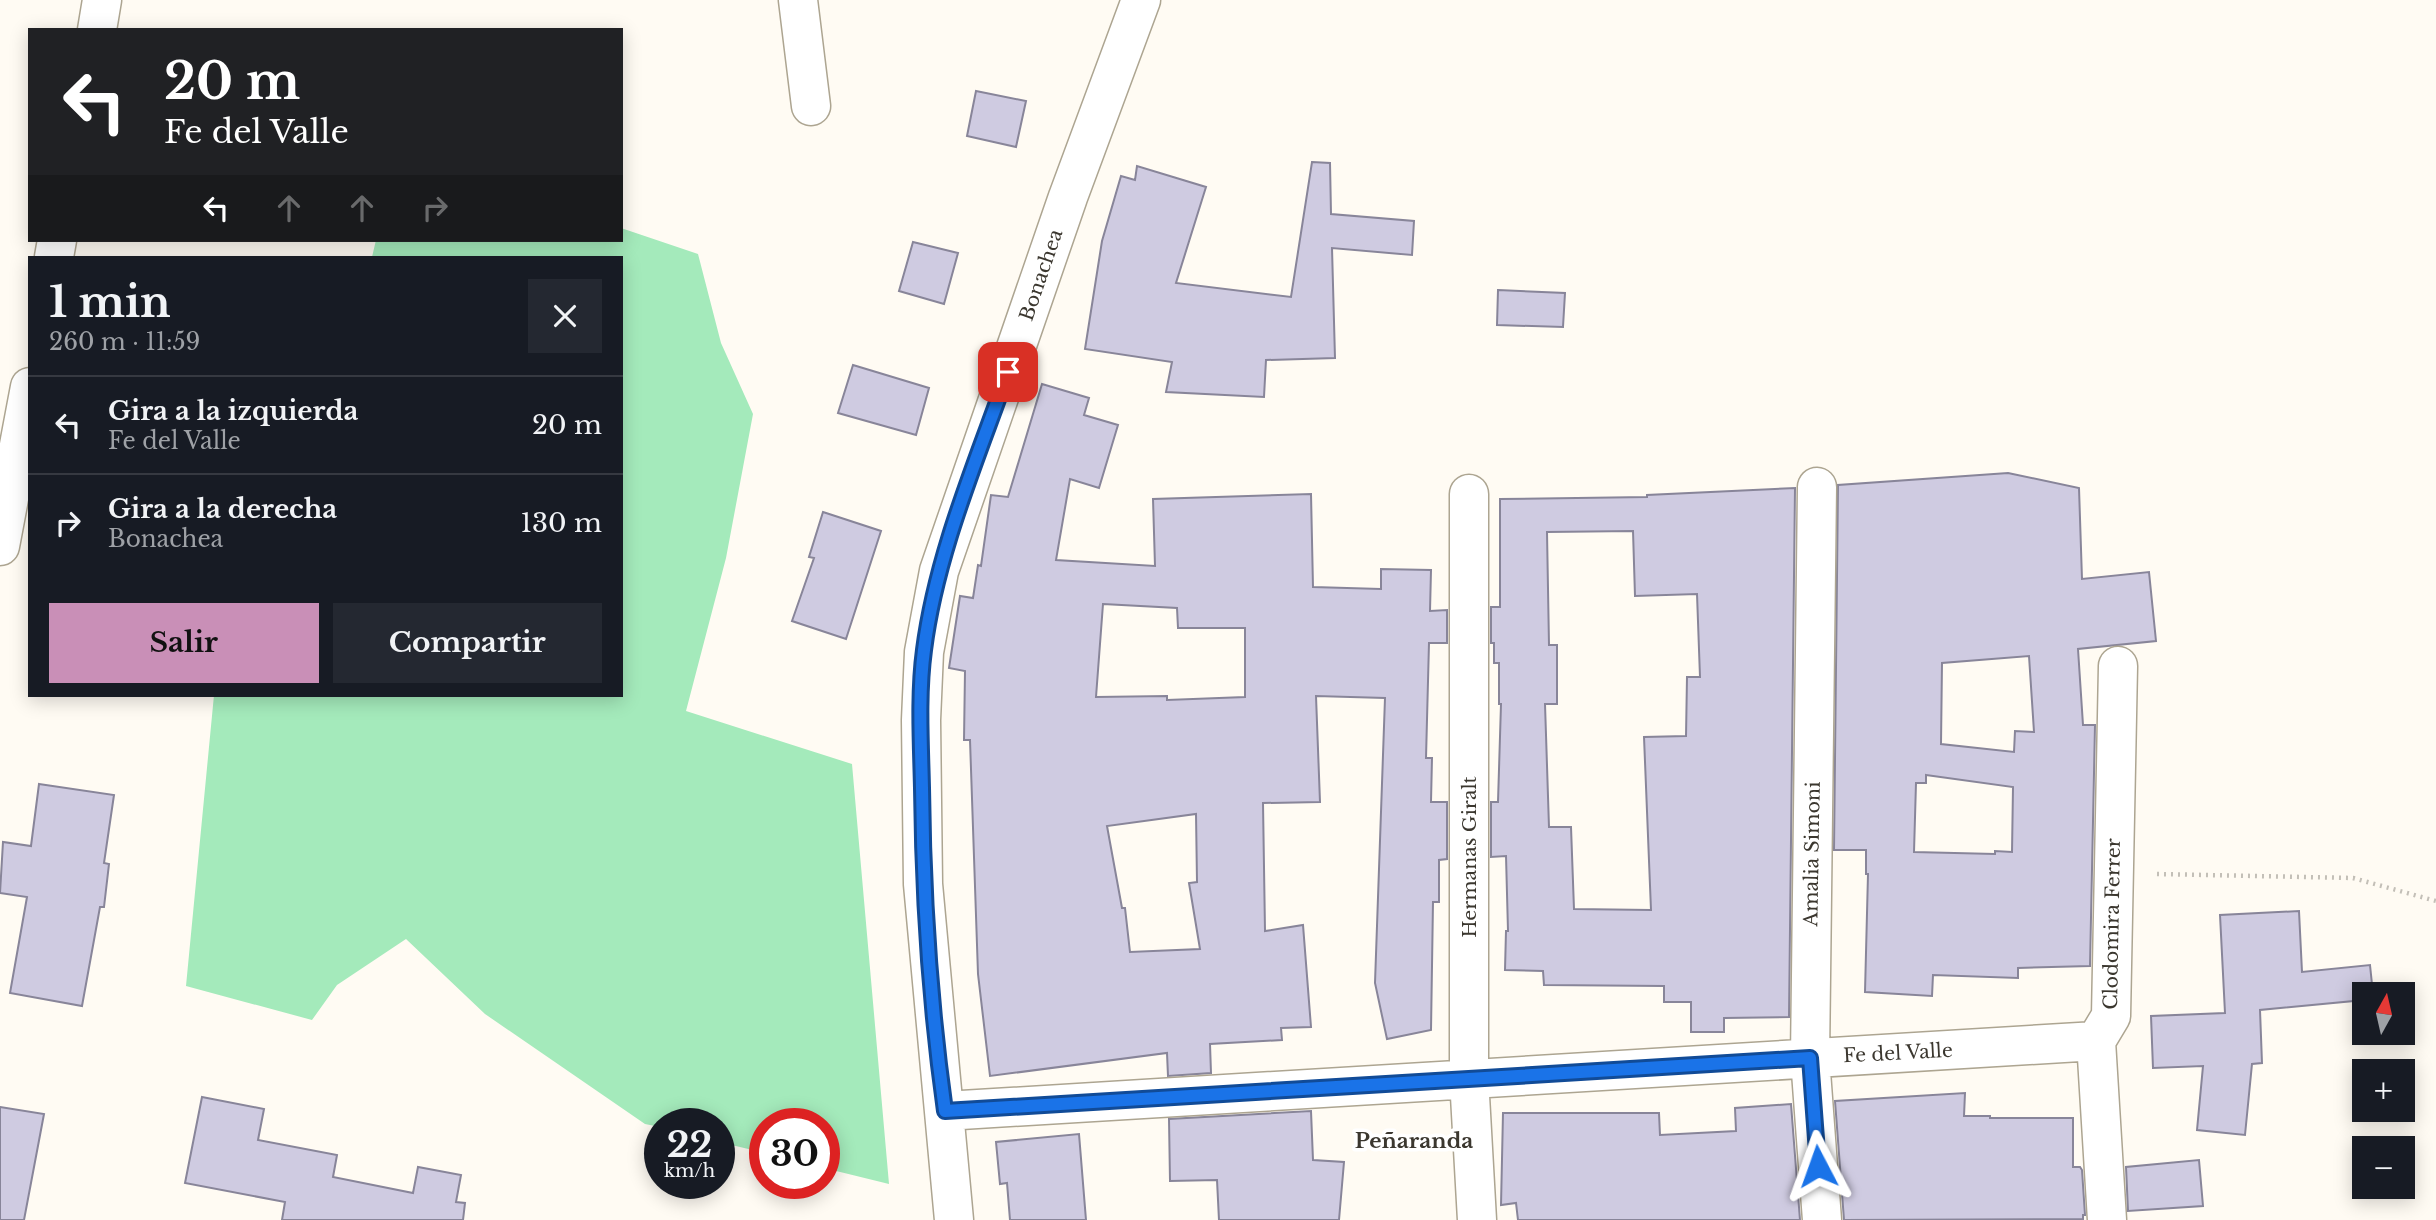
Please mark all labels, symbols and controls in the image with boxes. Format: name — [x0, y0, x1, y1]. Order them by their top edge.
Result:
text: 20 m — [164, 51, 300, 112]
icon: left — [49, 56, 140, 147]
text: Fe del Valle — [164, 112, 349, 152]
icon: left — [197, 189, 235, 227]
icon: ahead — [270, 189, 308, 227]
icon: ahead — [343, 189, 381, 227]
icon: right — [416, 189, 454, 227]
street label: Bonachea — [1015, 226, 1068, 324]
text: 1 min — [49, 276, 171, 328]
button: close — [528, 279, 602, 353]
text: 260 m · 11:59 — [49, 328, 200, 356]
pin — [978, 342, 1038, 402]
icon: arrive — [989, 353, 1027, 391]
text: Gira a la izquierda — [108, 395, 358, 427]
icon: left — [49, 406, 87, 444]
text: 20 m — [532, 409, 602, 441]
text: Fe del Valle — [108, 427, 241, 455]
text: Gira a la derecha — [108, 493, 337, 525]
icon: right — [49, 504, 87, 542]
text: 130 m — [520, 507, 602, 539]
text: Bonachea — [108, 525, 223, 553]
button: Salir — [49, 603, 319, 683]
button: Compartir — [333, 603, 602, 683]
street label: Hermanas Giralt — [1458, 775, 1481, 938]
street label: Amalia Simoni — [1799, 781, 1825, 928]
street label: Clodomira Ferrer — [2099, 838, 2125, 1010]
north arrow — [2352, 982, 2415, 1045]
map controls — [2352, 982, 2415, 1199]
street label: Fe del Valle — [1843, 1039, 1953, 1067]
button: + — [2352, 1059, 2415, 1122]
speed limit sign: 30 — [749, 1108, 840, 1199]
text: 22 — [667, 1123, 712, 1166]
district label: Peñaranda — [1355, 1128, 1473, 1154]
position arrow — [1781, 1129, 1855, 1203]
button: − — [2352, 1136, 2415, 1199]
text: km/h — [664, 1160, 715, 1182]

